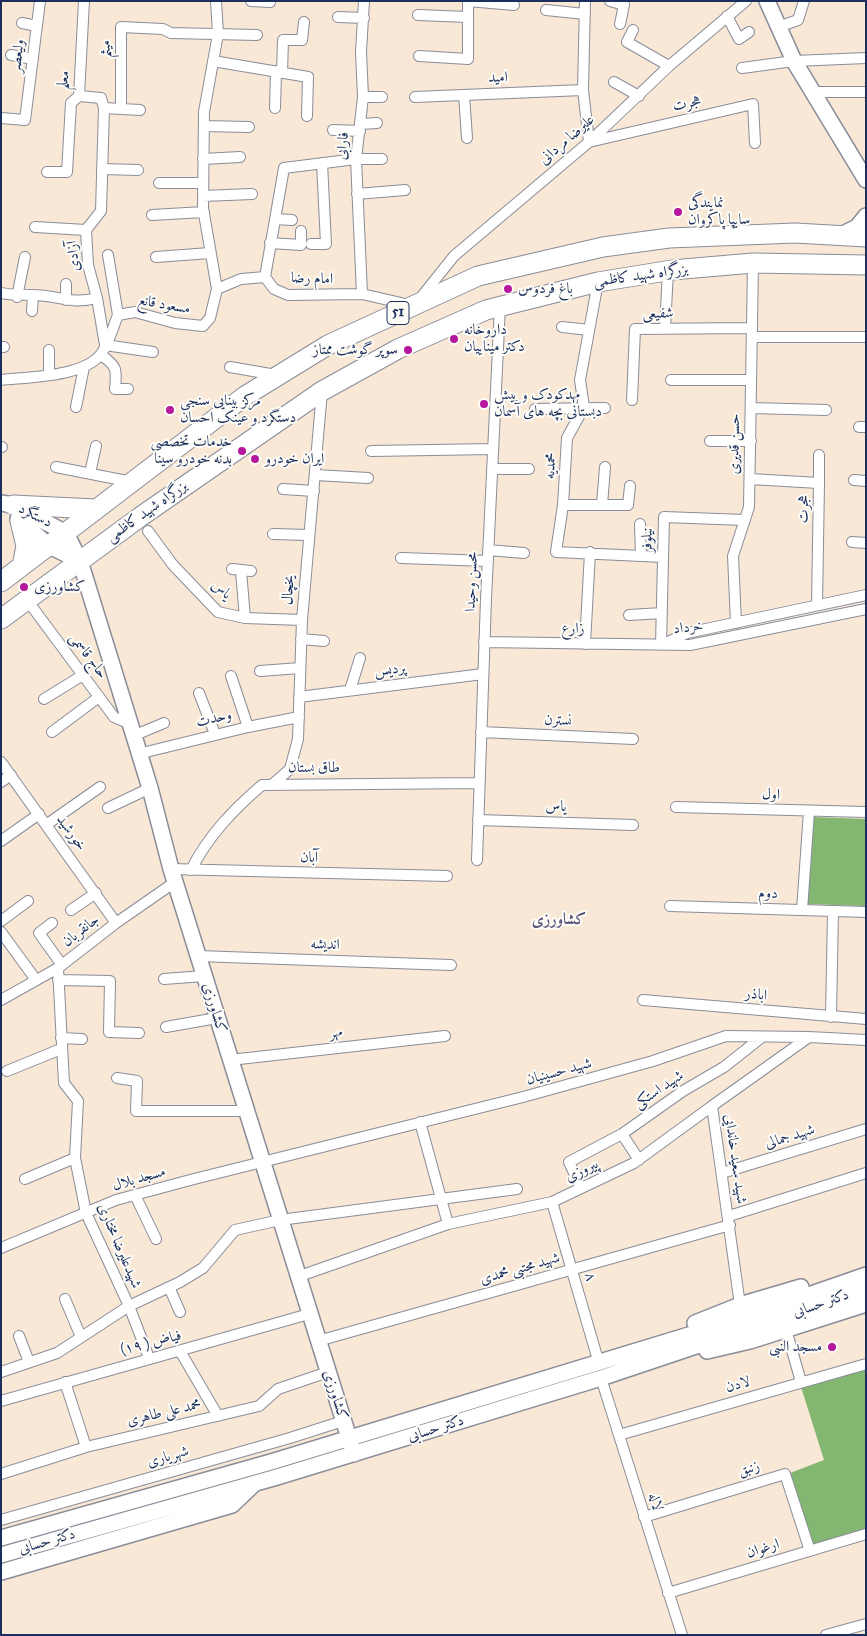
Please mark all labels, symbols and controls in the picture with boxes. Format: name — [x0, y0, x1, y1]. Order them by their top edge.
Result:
street label: ولیعصر — [7, 38, 29, 74]
street label: میثم — [97, 40, 115, 58]
street label: امید — [488, 69, 508, 87]
street label: معلم — [54, 70, 74, 90]
street label: هجرت — [671, 92, 703, 116]
street label: علیرضا مردانی — [536, 111, 598, 169]
street label: فارابی — [333, 131, 353, 161]
place label: نمایندگی سایپا پاکروان — [688, 194, 750, 229]
marker: نمایندگی سایپا پاکروان — [672, 206, 684, 218]
street label: آزادی — [63, 240, 85, 272]
street label: بزرگراه شهید کاظمی — [593, 260, 689, 292]
street label: امام رضا — [290, 269, 334, 289]
place label: باغ فردوس — [518, 280, 573, 298]
marker: باغ فردوس — [502, 283, 514, 295]
street label: مسعود قانع — [136, 292, 192, 318]
road number: 51 — [387, 302, 409, 324]
street label: شفیعی — [642, 305, 674, 323]
place label: داروخانه دکتر میناییان — [464, 321, 525, 356]
marker: داروخانه دکتر میناییان — [448, 333, 460, 345]
place label: سوپر گوشت ممتاز — [313, 341, 398, 359]
marker: سوپر گوشت ممتاز — [402, 344, 414, 356]
place label: مهدکودک و پیش دبستانی بچه های آسمان — [494, 386, 602, 421]
place label: مرکز بینایی سنجی دستگرد و عینک احسان — [180, 392, 296, 427]
marker: مهدکودک و پیش دبستانی بچه های آسمان — [478, 398, 490, 410]
marker: مرکز بینایی سنجی دستگرد و عینک احسان — [164, 404, 176, 416]
street label: حسن قدیری — [725, 413, 745, 475]
place label: خدمات تخصصی بدنه خودرو سینا — [150, 433, 232, 468]
marker: خدمات تخصصی بدنه خودرو سینا — [236, 445, 248, 457]
place label: ایران خودرو — [265, 450, 324, 468]
street label: محمدیه — [541, 452, 561, 480]
marker: ایران خودرو — [249, 453, 261, 465]
street label: بزرگراه شهید کاظمی — [103, 477, 191, 547]
street label: هجرت — [795, 494, 813, 524]
street label: دستگرد — [15, 500, 55, 532]
street label: نیلوفر — [639, 527, 657, 553]
street label: محسن وحیدا — [462, 552, 482, 612]
street label: یخچال — [279, 574, 299, 606]
street label: یاس — [207, 576, 235, 604]
place label: کشاورزی — [34, 578, 85, 596]
marker: کشاورزی — [18, 581, 30, 593]
street label: خرداد — [672, 617, 704, 639]
street label: زارع — [561, 620, 585, 638]
street label: حاج قاسمی — [65, 630, 111, 682]
street label: پردیس — [373, 659, 407, 681]
street label: وحدت — [194, 706, 234, 732]
street label: نسترن — [544, 711, 572, 731]
street label: طاق بستان — [288, 759, 340, 777]
street label: اول — [762, 786, 780, 804]
street label: یاس — [545, 798, 567, 816]
street label: خورشید — [52, 811, 90, 855]
street label: آبان — [300, 849, 318, 867]
street label: دوم — [758, 885, 778, 903]
district label: کشاورزی — [532, 910, 586, 930]
street label: جانقربان — [59, 911, 103, 951]
street label: اندیشه — [310, 935, 340, 955]
street label: کشاورزی — [198, 981, 230, 1035]
street label: اباذر — [744, 985, 768, 1005]
street label: مهر — [329, 1023, 343, 1043]
street label: شهید حسینیان — [524, 1055, 594, 1089]
street label: شهید استکی — [631, 1067, 687, 1113]
street label: شهید سعید خاندایی — [720, 1113, 750, 1205]
street label: شهید جمالی — [763, 1121, 817, 1153]
street label: پیروزی — [563, 1155, 601, 1187]
street label: مسجد بلال — [110, 1163, 168, 1195]
street label: شهیدعلیرضا مختاری — [93, 1201, 145, 1291]
street label: شهید مجتبی محمدی — [478, 1249, 562, 1289]
street label: ۸ — [580, 1270, 600, 1284]
street label: دکتر حسابی — [791, 1286, 851, 1322]
street label: فیاض ( ۱۹) — [119, 1327, 183, 1359]
place label: مسجد النبی — [769, 1338, 822, 1356]
marker: مسجد النبی — [826, 1341, 838, 1353]
street label: کشاورزی — [319, 1368, 351, 1422]
street label: لادن — [724, 1373, 752, 1397]
street label: محمد علی طاهری — [125, 1396, 203, 1430]
street label: دکتر حسابی — [406, 1412, 466, 1446]
street label: شهریاری — [145, 1442, 191, 1472]
street label: زنبق — [736, 1457, 762, 1481]
street label: لاله — [644, 1491, 666, 1513]
street label: دکتر حسابی — [17, 1525, 77, 1559]
street label: ارغوان — [744, 1536, 782, 1562]

